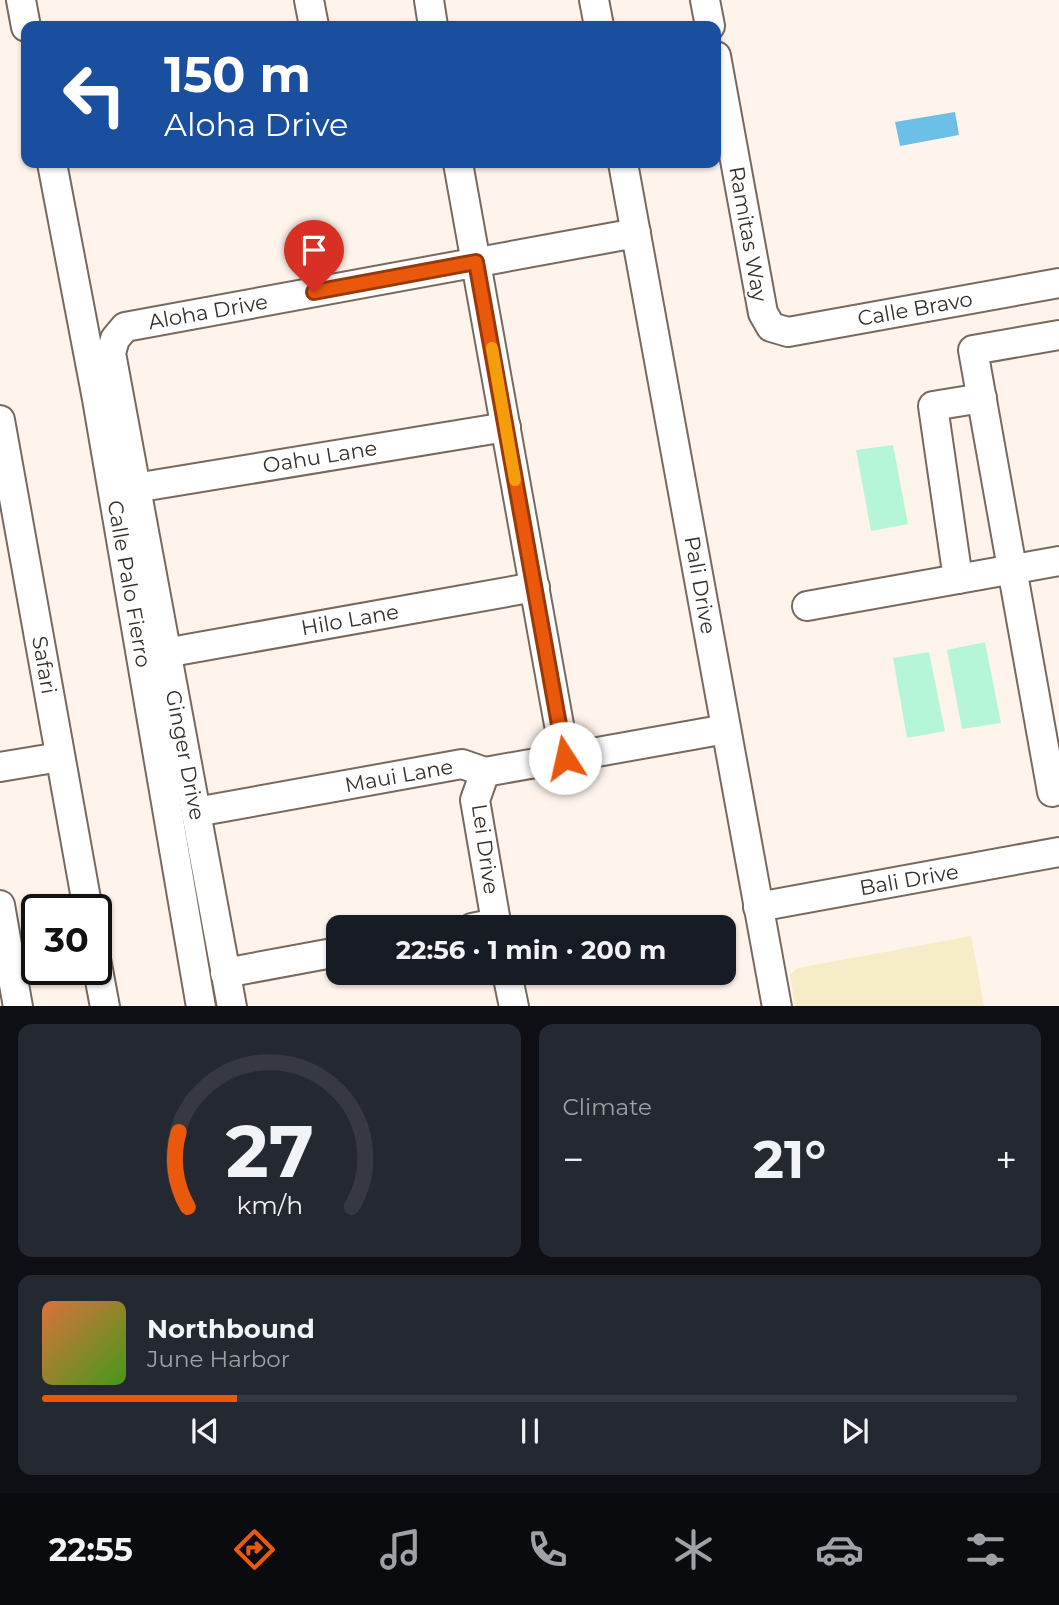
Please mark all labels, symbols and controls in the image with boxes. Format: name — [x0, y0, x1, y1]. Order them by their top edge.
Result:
text: 150 m — [164, 45, 311, 104]
icon: left — [49, 49, 140, 140]
text: Aloha Drive — [164, 105, 348, 144]
street label: Ramitas Way — [724, 164, 773, 304]
pin — [284, 220, 344, 292]
icon: arrive — [295, 231, 333, 269]
street label: Calle Bravo — [855, 286, 974, 331]
street label: Aloha Drive — [146, 289, 270, 334]
street label: Oahu Lane — [261, 435, 379, 478]
street label: Calle Palo Fierro — [102, 498, 157, 669]
street label: Pali Drive — [680, 534, 721, 636]
street label: Hilo Lane — [299, 599, 401, 640]
street label: Safari — [27, 634, 62, 696]
street label: Ginger Drive — [161, 688, 210, 822]
position arrow — [528, 721, 602, 795]
street label: Maui Lane — [343, 754, 455, 797]
street label: Lei Drive — [467, 802, 504, 896]
street label: Bali Drive — [857, 859, 960, 901]
speed limit sign: 30 — [21, 894, 112, 985]
text: 22:56 · 1 min · 200 m — [396, 934, 666, 966]
text: Climate — [563, 1093, 652, 1121]
text: 27 — [225, 1107, 313, 1195]
text: 21° — [753, 1128, 826, 1191]
text: − — [563, 1136, 584, 1183]
text: + — [995, 1136, 1017, 1183]
text: km/h — [236, 1189, 303, 1219]
text: Northbound — [147, 1313, 315, 1345]
text: June Harbor — [147, 1345, 290, 1373]
icon: previous — [186, 1412, 224, 1450]
icon: pause — [511, 1412, 549, 1450]
icon: next — [836, 1412, 874, 1450]
icon: directions — [230, 1525, 279, 1574]
icon: music — [376, 1525, 425, 1574]
icon: phone — [523, 1525, 572, 1574]
icon: climate — [669, 1525, 718, 1574]
icon: car — [815, 1525, 864, 1574]
icon: filters — [961, 1525, 1010, 1574]
text: 22:55 — [49, 1530, 133, 1569]

